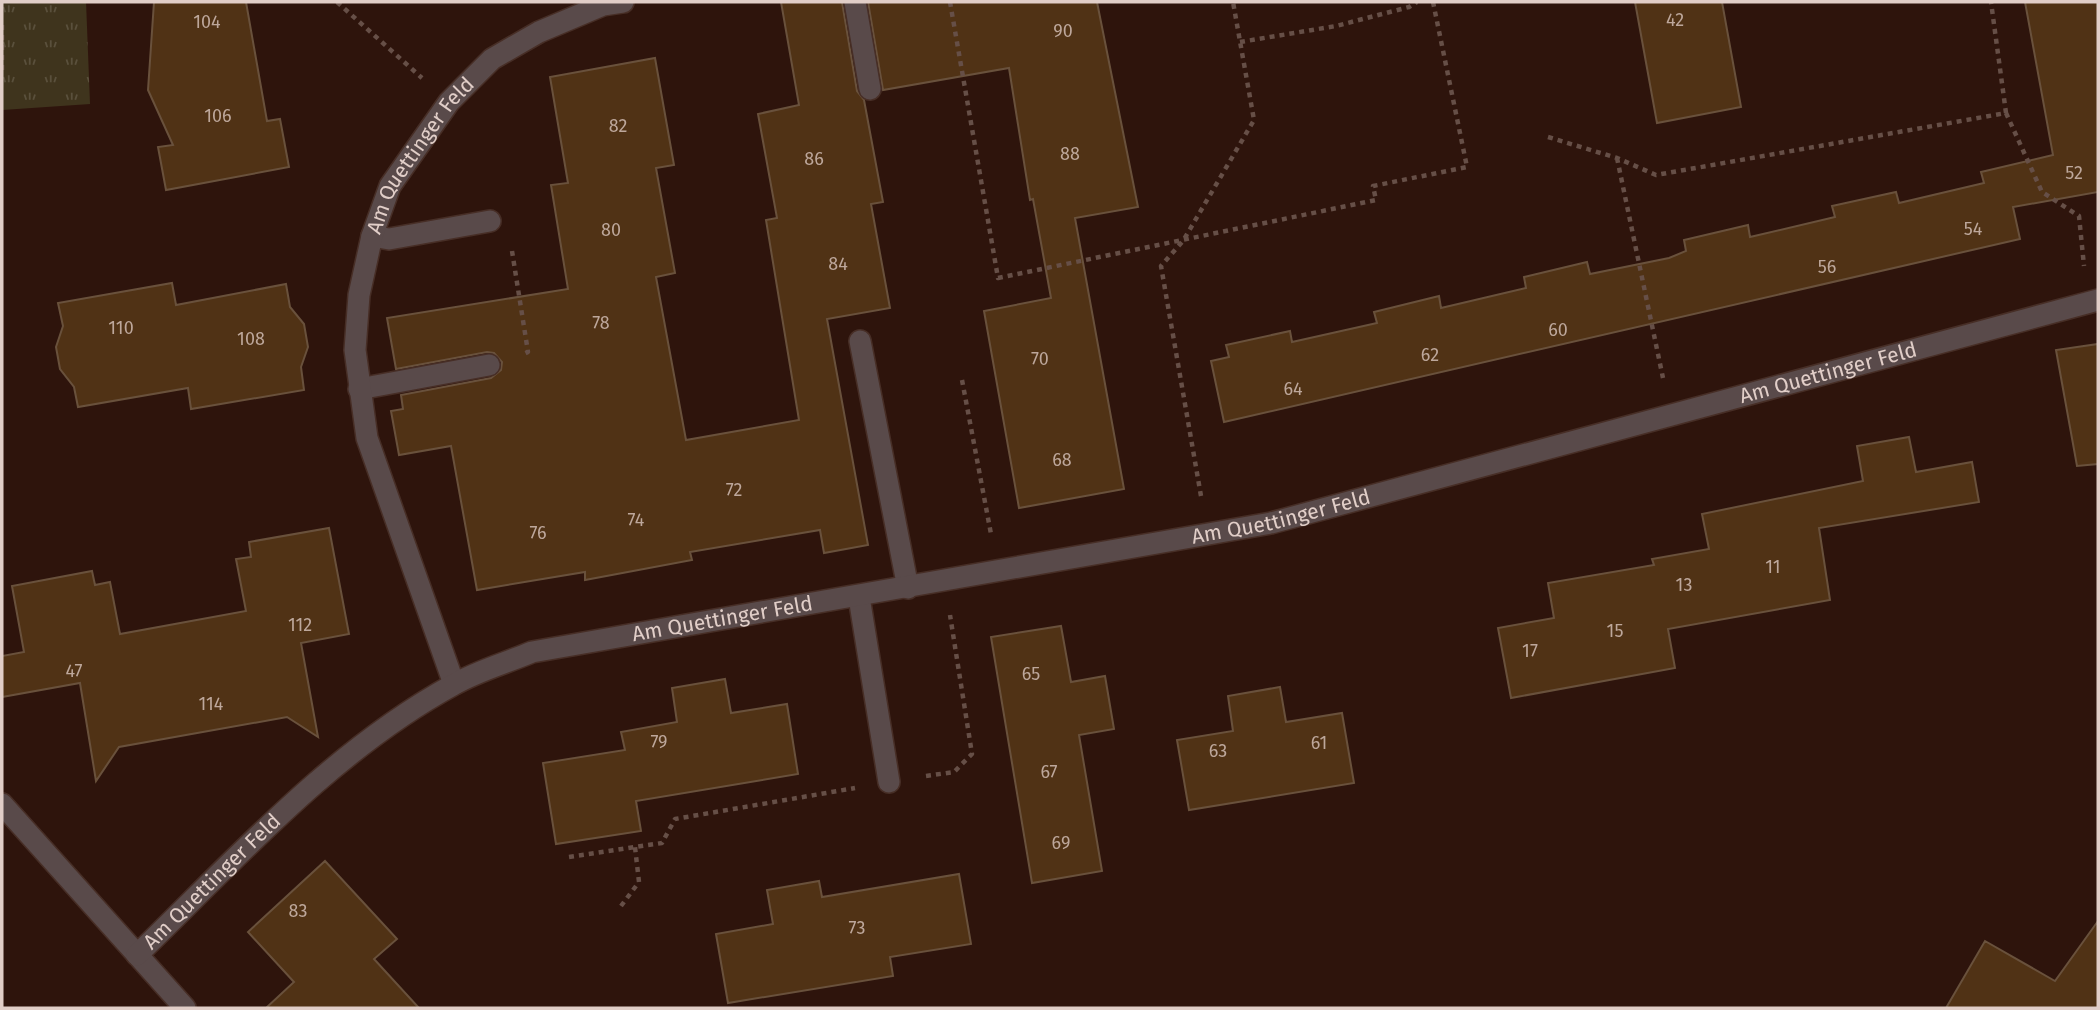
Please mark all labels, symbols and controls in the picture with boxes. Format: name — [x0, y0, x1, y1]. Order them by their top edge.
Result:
house number: 42 — [1666, 9, 1684, 31]
house number: 104 — [193, 11, 221, 33]
house number: 90 — [1053, 20, 1073, 42]
street label: Am Quettinger Feld — [361, 71, 480, 237]
house number: 106 — [204, 105, 232, 127]
house number: 82 — [609, 115, 627, 137]
house number: 88 — [1060, 143, 1080, 165]
house number: 86 — [804, 148, 824, 170]
house number: 52 — [2065, 162, 2083, 184]
house number: 54 — [1964, 218, 1983, 240]
house number: 80 — [601, 219, 621, 241]
house number: 84 — [828, 253, 848, 275]
house number: 56 — [1818, 256, 1836, 278]
house number: 78 — [592, 312, 610, 334]
house number: 110 — [108, 317, 134, 339]
house number: 60 — [1548, 319, 1568, 341]
house number: 108 — [237, 328, 265, 350]
street label: Am Quettinger Feld — [1737, 336, 1920, 409]
house number: 62 — [1421, 344, 1439, 366]
house number: 70 — [1031, 348, 1049, 370]
house number: 64 — [1283, 378, 1303, 400]
house number: 68 — [1052, 449, 1072, 471]
house number: 72 — [726, 479, 742, 501]
street label: Am Quettinger Feld — [1190, 484, 1373, 550]
house number: 74 — [628, 509, 645, 531]
house number: 76 — [529, 522, 547, 544]
house number: 11 — [1765, 556, 1781, 578]
house number: 13 — [1676, 574, 1692, 596]
street label: Am Quettinger Feld — [630, 590, 815, 647]
house number: 112 — [288, 614, 312, 636]
house number: 15 — [1607, 620, 1623, 642]
house number: 17 — [1522, 640, 1538, 662]
house number: 47 — [65, 660, 83, 682]
house number: 65 — [1022, 663, 1040, 685]
house number: 114 — [199, 693, 224, 715]
house number: 79 — [650, 731, 668, 753]
house number: 61 — [1311, 732, 1327, 754]
house number: 63 — [1209, 740, 1227, 762]
house number: 67 — [1040, 761, 1058, 783]
street label: Am Quettinger Feld — [138, 808, 286, 955]
house number: 69 — [1052, 832, 1070, 854]
house number: 83 — [289, 900, 307, 922]
house number: 73 — [849, 917, 865, 939]

